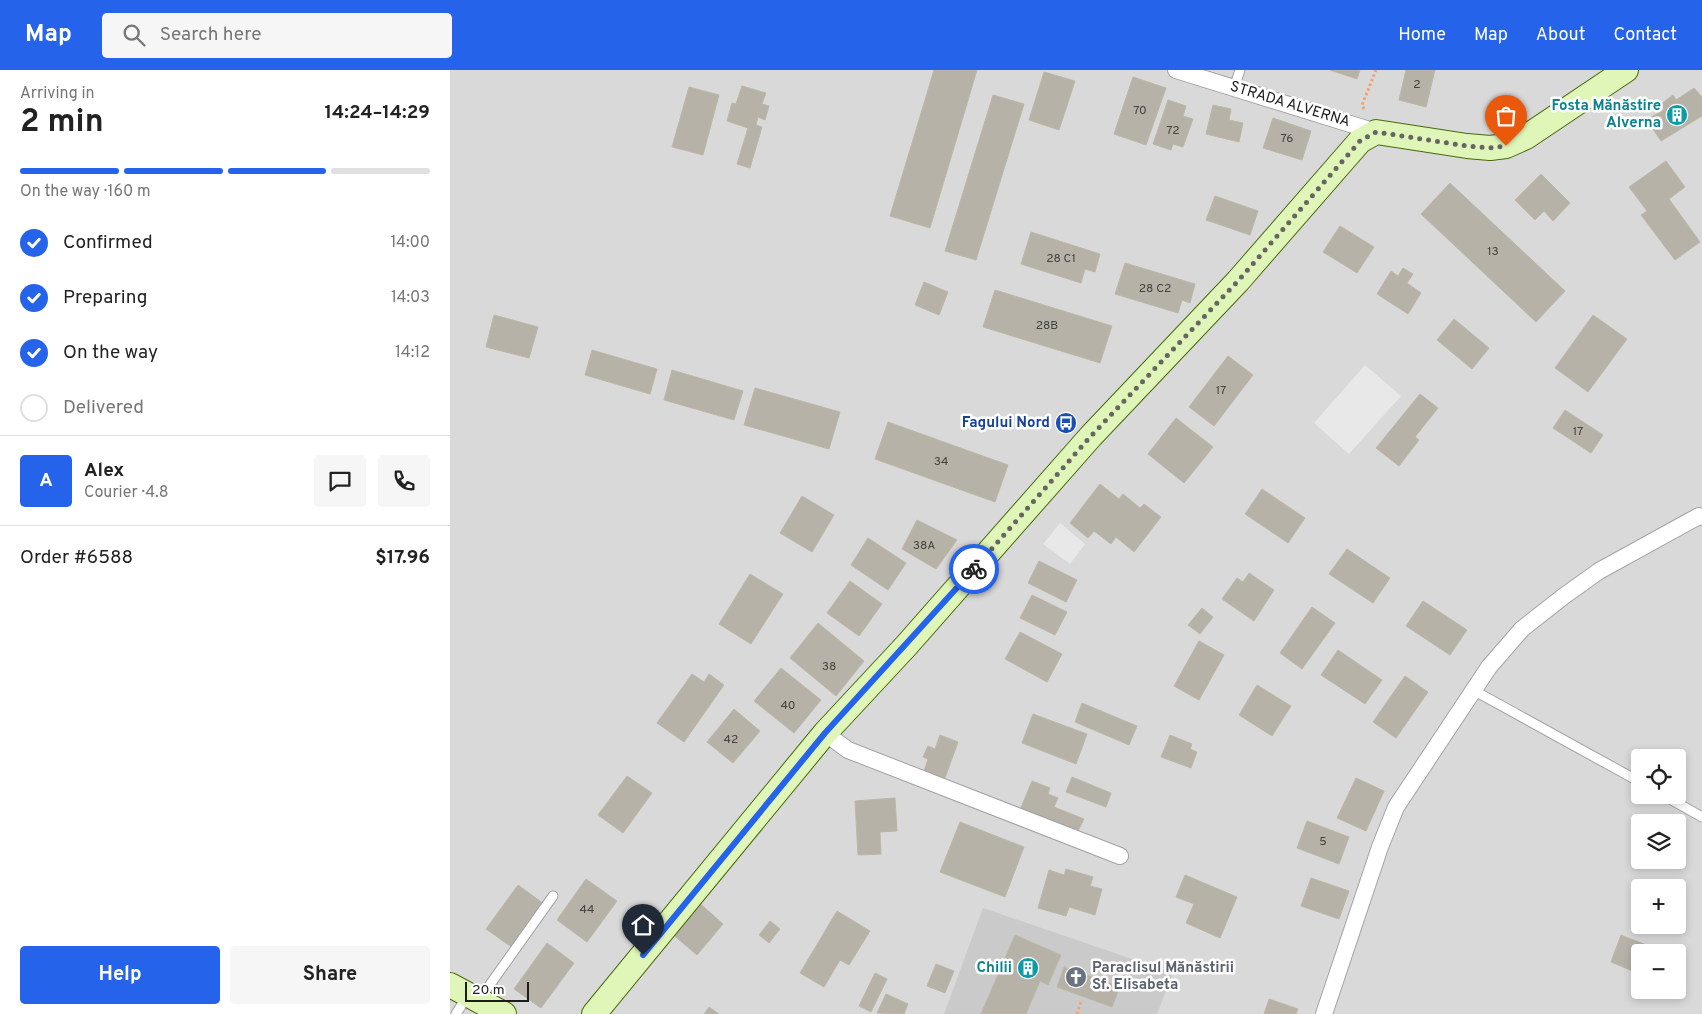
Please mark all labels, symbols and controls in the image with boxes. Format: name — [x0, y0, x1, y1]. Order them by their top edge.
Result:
search box — [102, 13, 452, 58]
text: Map — [25, 20, 72, 50]
icon: search — [120, 21, 148, 49]
text: Search here — [160, 23, 261, 47]
text: Home — [1398, 24, 1446, 47]
text: Map — [1474, 24, 1508, 47]
text: About — [1536, 24, 1585, 47]
text: Contact — [1613, 24, 1677, 47]
house number: 2 — [1413, 77, 1421, 93]
street label: STRADA ALVERNA — [1228, 78, 1352, 132]
text: Arriving in — [20, 84, 95, 104]
pin — [1485, 95, 1527, 146]
place label: Fosta Mănăstire Alverna — [1552, 97, 1661, 133]
text: 14:24–14:29 — [324, 101, 430, 125]
icon: bag — [1492, 102, 1520, 130]
text: 2 min — [20, 103, 104, 143]
house number: 70 — [1133, 103, 1147, 119]
building icon: Fosta Mănăstire Alverna — [1665, 103, 1689, 127]
house number: 72 — [1166, 123, 1180, 139]
house number: 76 — [1281, 131, 1293, 147]
text: On the way · 160 m — [20, 182, 151, 202]
icon: check — [20, 229, 48, 257]
text: Confirmed — [63, 231, 153, 255]
text: 14:00 — [390, 233, 430, 253]
house number: 13 — [1487, 244, 1499, 260]
house number: 28 C1 — [1046, 251, 1076, 267]
house number: 28 C2 — [1139, 281, 1171, 297]
icon: check — [20, 284, 48, 312]
text: Preparing — [63, 286, 147, 310]
text: 14:03 — [391, 288, 430, 308]
house number: 28B — [1036, 318, 1058, 334]
icon: check — [20, 339, 48, 367]
text: On the way — [63, 341, 158, 365]
text: 14:12 — [395, 343, 430, 363]
house number: 17 — [1216, 383, 1226, 399]
text: Delivered — [63, 396, 144, 420]
bus stop icon: Fagului Nord — [1054, 411, 1078, 435]
place label: Fagului Nord — [962, 414, 1050, 433]
house number: 17 — [1573, 424, 1583, 440]
house number: 34 — [934, 454, 948, 470]
button: chat — [314, 455, 366, 507]
button: phone — [378, 455, 430, 507]
text: Alex — [84, 459, 124, 483]
text: A — [39, 469, 53, 493]
text: Courier · 4.8 — [84, 483, 168, 503]
house number: 38A — [913, 538, 935, 554]
courier — [949, 544, 999, 594]
text: Order #6588 — [20, 546, 133, 570]
text: $17.96 — [375, 546, 430, 570]
icon: bike — [960, 555, 988, 583]
house number: 38 — [822, 659, 836, 675]
house number: 40 — [780, 698, 796, 714]
house number: 42 — [724, 732, 738, 748]
map controls — [1631, 749, 1686, 999]
button: locate — [1631, 749, 1686, 804]
button: layers — [1631, 814, 1686, 869]
house number: 5 — [1319, 834, 1327, 850]
button: + — [1631, 879, 1686, 934]
house number: 44 — [580, 902, 594, 918]
pin — [622, 904, 664, 955]
icon: home — [629, 911, 657, 939]
button: − — [1631, 944, 1686, 999]
button: Help — [20, 946, 220, 1004]
button: Share — [230, 946, 430, 1004]
building icon: Chilii — [1016, 956, 1040, 980]
place label: Chilii — [976, 959, 1012, 978]
place label: Paraclisul Mănăstirii Sf. Elisabeta — [1092, 959, 1234, 995]
church icon: Paraclisul Mănăstirii Sf. Elisabeta — [1064, 965, 1088, 989]
scale bar — [465, 979, 529, 1002]
text: 20 m — [472, 982, 505, 999]

